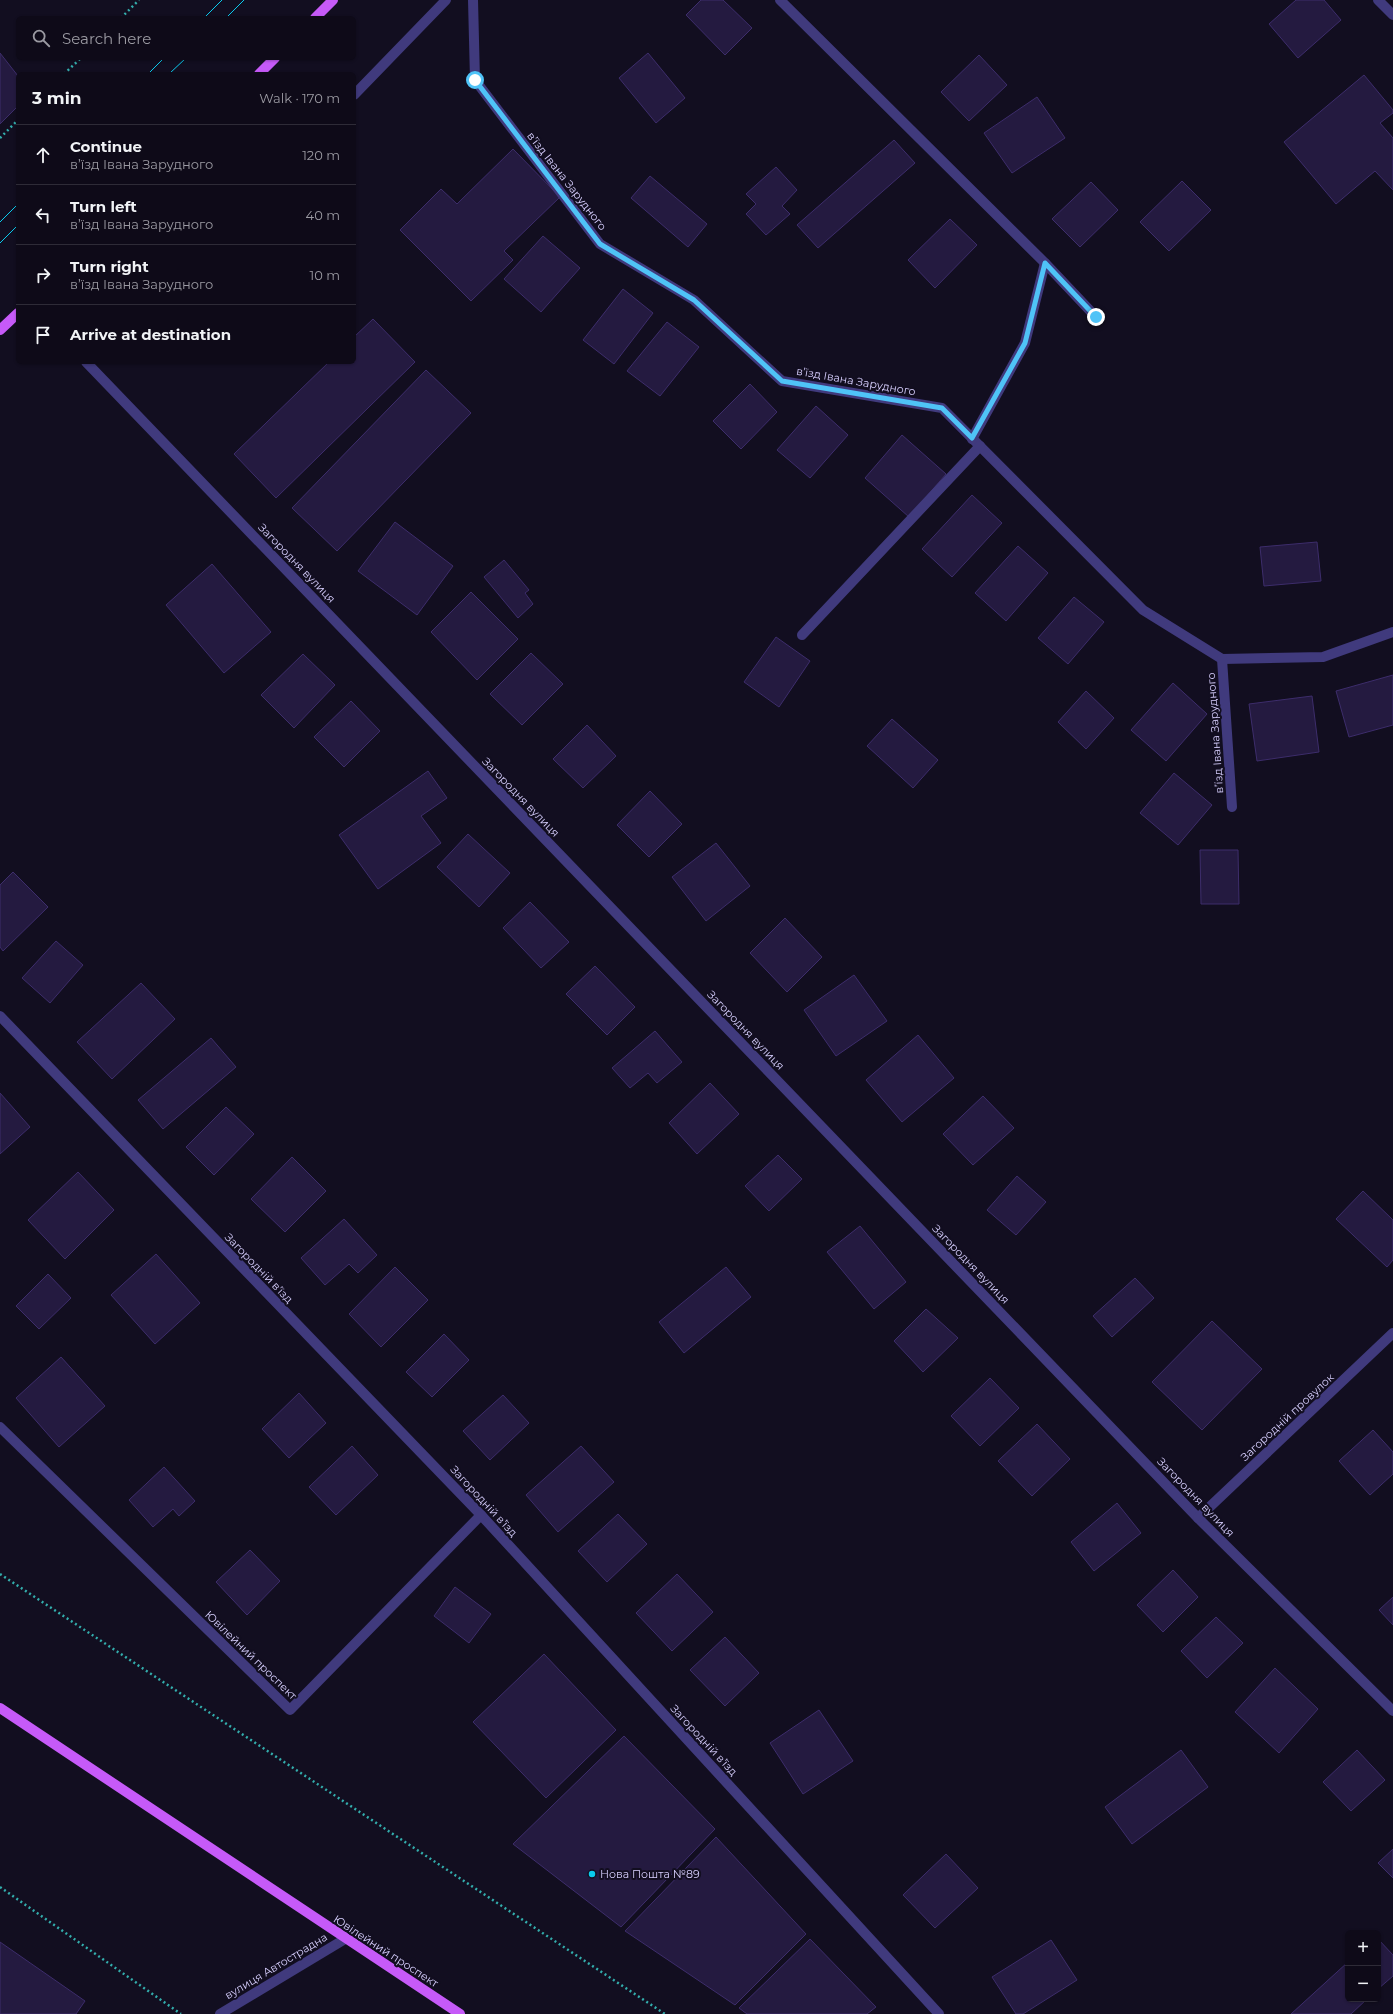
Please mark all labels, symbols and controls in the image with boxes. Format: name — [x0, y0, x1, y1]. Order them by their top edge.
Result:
search box — [16, 16, 356, 60]
icon: search — [30, 27, 52, 49]
text: Search here — [62, 29, 151, 48]
route start — [466, 71, 484, 89]
text: 3 min — [32, 88, 82, 108]
text: Walk · 170 m — [259, 90, 340, 106]
street label: в’їзд Івана Зарудного — [524, 129, 610, 233]
text: Continue — [70, 137, 142, 156]
icon: ahead — [32, 144, 54, 166]
text: 120 m — [302, 147, 340, 163]
text: в’їзд Івана Зарудного — [70, 156, 213, 172]
text: Turn left — [70, 197, 137, 216]
icon: left — [32, 204, 54, 226]
text: 40 m — [306, 207, 340, 223]
text: в’їзд Івана Зарудного — [70, 216, 213, 232]
text: Turn right — [70, 257, 149, 276]
icon: right — [32, 264, 54, 286]
text: 10 m — [310, 267, 340, 283]
text: в’їзд Івана Зарудного — [70, 276, 213, 292]
route end — [1087, 308, 1105, 326]
icon: arrive — [32, 324, 54, 346]
text: Arrive at destination — [70, 325, 231, 344]
street label: в’їзд Івана Зарудного — [795, 364, 917, 398]
street label: Загородня вулиця — [255, 520, 339, 606]
street label: в’їзд Івана Зарудного — [1204, 672, 1226, 794]
street label: Загородня вулиця — [479, 754, 563, 840]
street label: Загородня вулиця — [704, 987, 788, 1073]
street label: Загородня вулиця — [929, 1221, 1013, 1307]
street label: Загородній вʼїзд — [222, 1230, 296, 1306]
street label: Загородній провулок — [1237, 1370, 1337, 1464]
street label: Загородня вулиця — [1154, 1454, 1238, 1540]
street label: Загородній вʼїзд — [447, 1463, 521, 1539]
street label: Ювілейний проспект — [202, 1607, 300, 1703]
street label: Загородній вʼїзд — [667, 1702, 741, 1778]
place label: Нова Пошта №89 — [600, 1867, 700, 1881]
marker: Нова Пошта №89 — [587, 1869, 597, 1879]
street label: Ювілейний проспект — [331, 1912, 442, 1991]
street label: вулиця Автострадна — [222, 1930, 330, 2002]
map controls — [1345, 1930, 1381, 2002]
button: + — [1345, 1930, 1381, 1966]
button: − — [1345, 1966, 1381, 2002]

